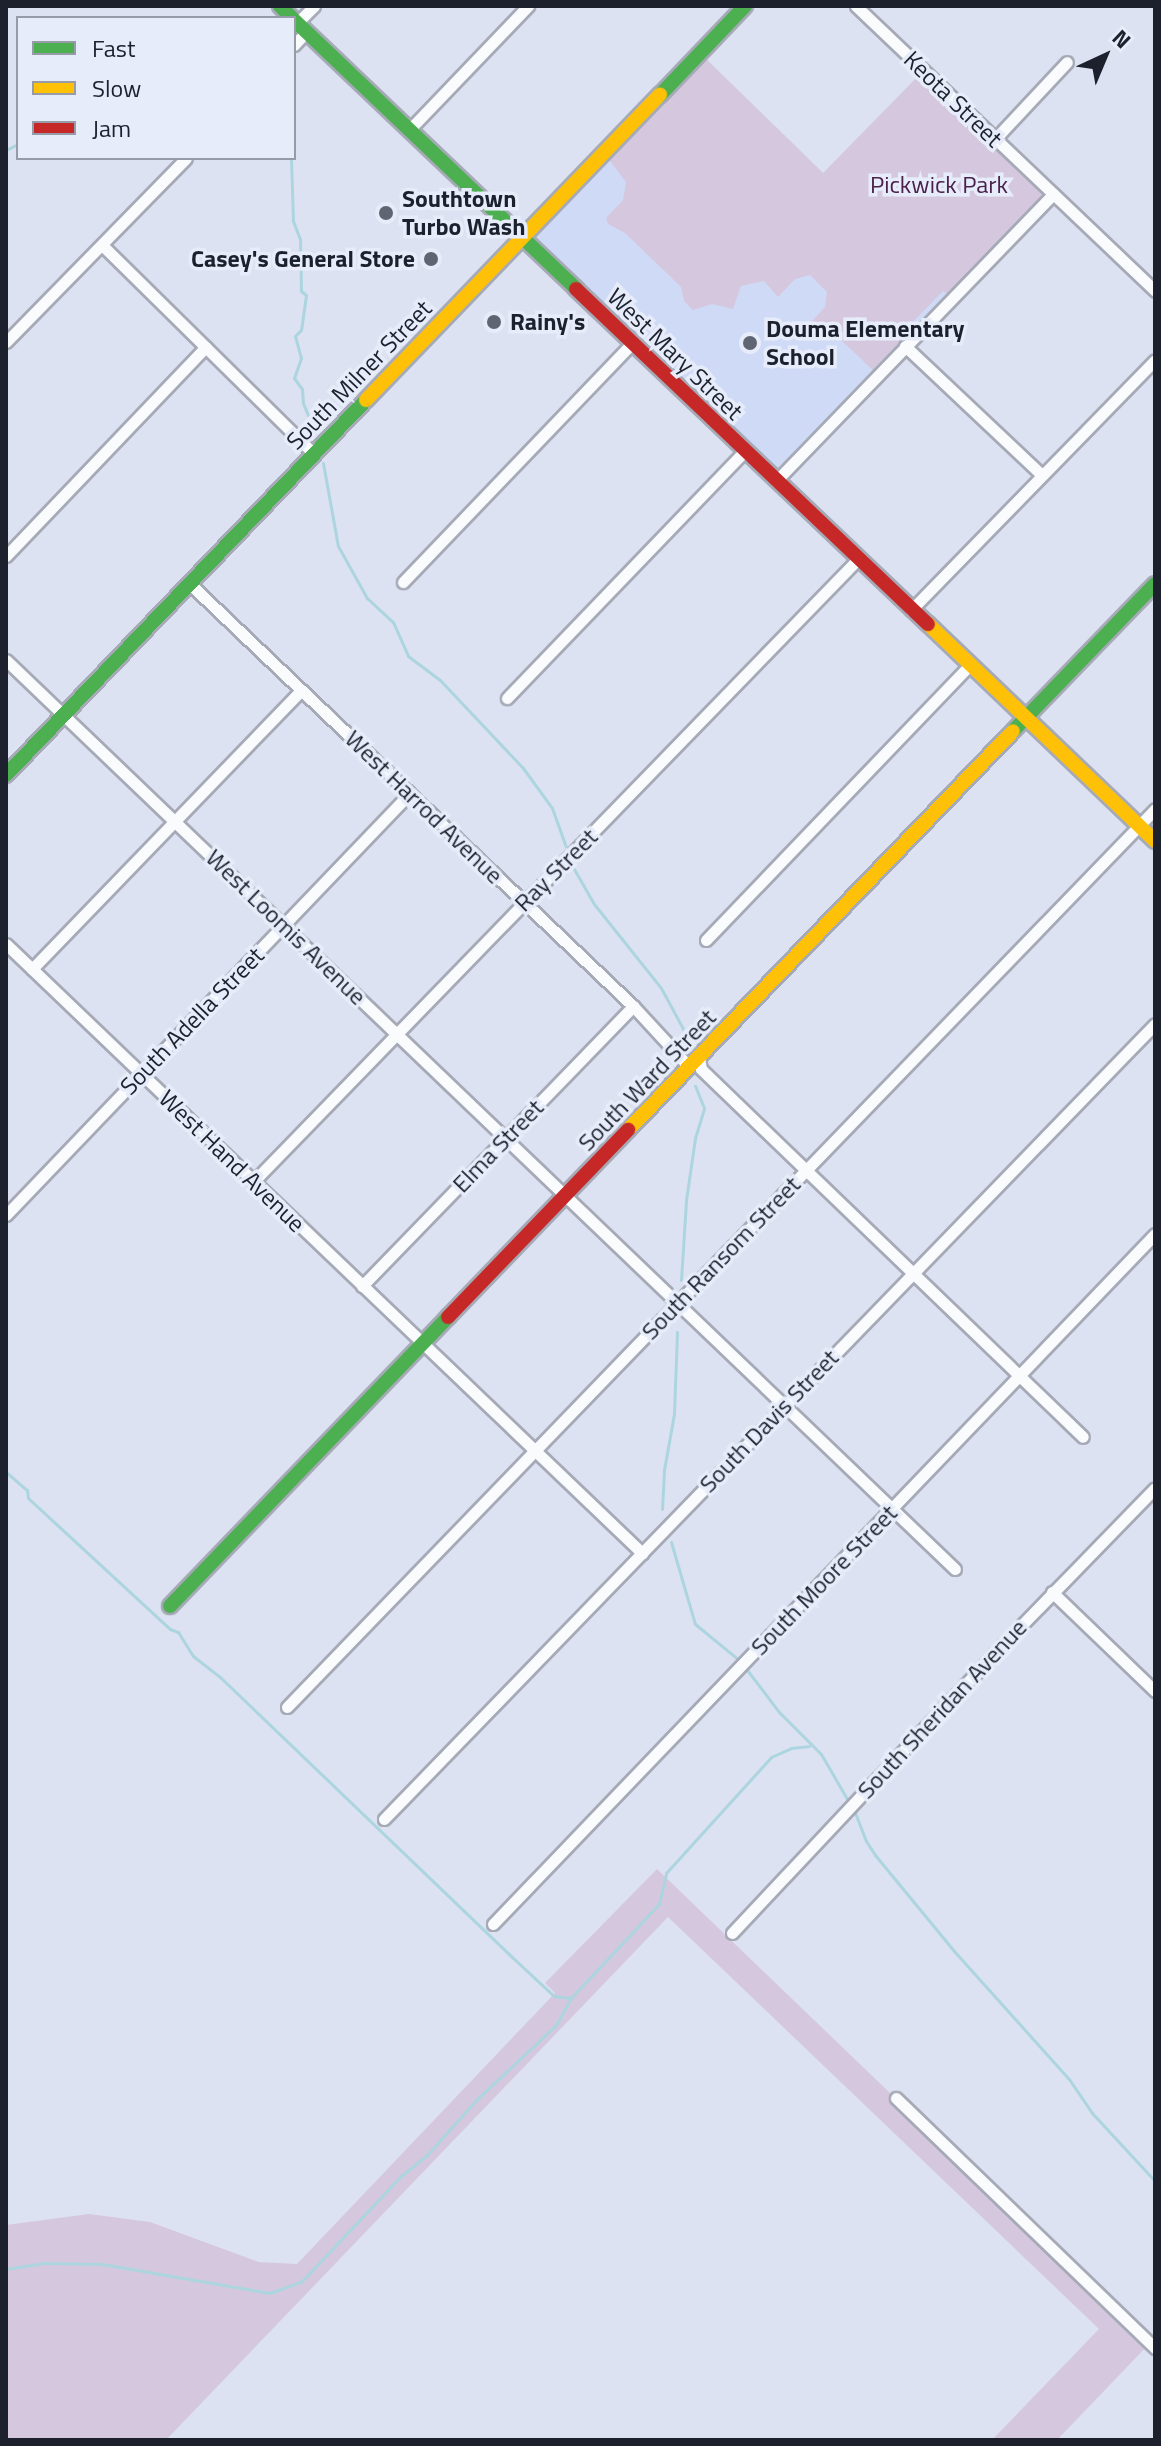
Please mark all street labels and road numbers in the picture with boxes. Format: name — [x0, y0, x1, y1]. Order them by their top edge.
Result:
street label: Keota Street — [898, 45, 1008, 153]
street label: West Mary Street — [601, 282, 749, 426]
street label: South Milner Street — [280, 294, 438, 456]
street label: West Harrod Avenue — [339, 724, 509, 890]
street label: Ray Street — [509, 823, 603, 917]
street label: West Loomis Avenue — [200, 843, 372, 1011]
street label: South Adella Street — [114, 941, 270, 1101]
street label: South Ward Street — [572, 1003, 722, 1157]
street label: West Hand Avenue — [153, 1084, 311, 1238]
street label: Elma Street — [447, 1094, 549, 1198]
street label: South Ransom Street — [636, 1170, 806, 1346]
street label: South Davis Street — [694, 1344, 844, 1498]
street label: South Moore Street — [745, 1499, 903, 1661]
street label: South Sheridan Avenue — [851, 1613, 1033, 1805]

